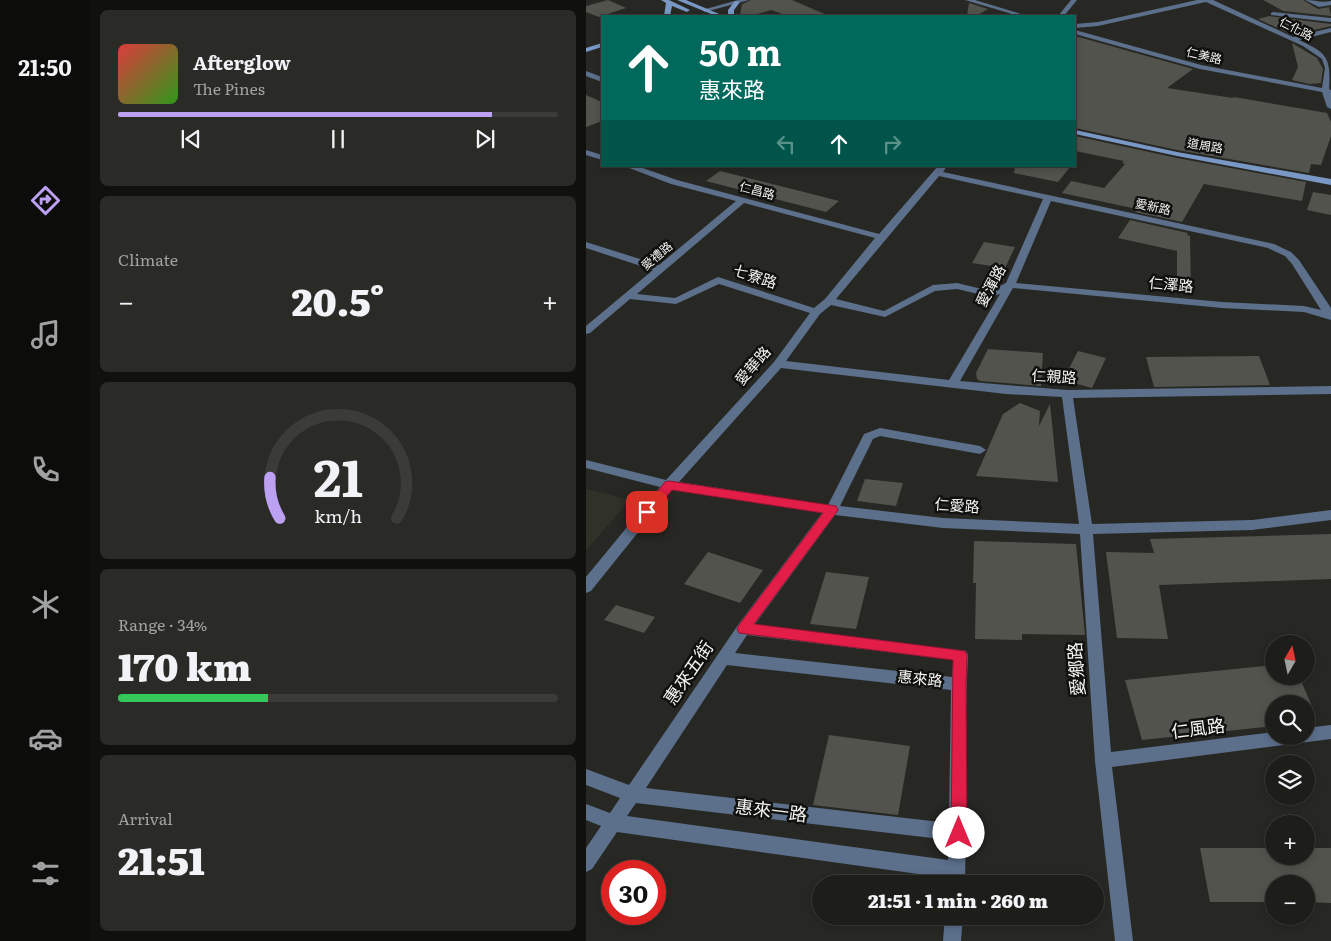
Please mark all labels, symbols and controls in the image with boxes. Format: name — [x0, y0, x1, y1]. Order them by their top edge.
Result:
street label: 仁化路 — [1276, 12, 1317, 44]
text: 50 m — [699, 25, 782, 77]
icon: ahead — [616, 35, 681, 100]
street label: 仁美路 — [1185, 42, 1224, 68]
text: Afterglow — [193, 48, 291, 76]
text: 21:50 — [18, 50, 72, 83]
text: 惠來路 — [699, 72, 765, 105]
text: The Pines — [193, 76, 265, 100]
icon: previous — [177, 125, 205, 153]
icon: pause — [324, 125, 352, 153]
icon: next — [471, 125, 499, 153]
icon: left — [772, 130, 800, 158]
icon: ahead — [825, 130, 853, 158]
icon: right — [878, 130, 906, 158]
street label: 道周路 — [1186, 133, 1224, 157]
street label: 仁昌路 — [738, 177, 777, 203]
icon: directions — [28, 183, 63, 218]
street label: 愛新路 — [1134, 193, 1173, 219]
street label: 愛禮路 — [637, 237, 676, 274]
text: Climate — [118, 247, 178, 271]
street label: 七寮路 — [731, 258, 780, 293]
street label: 愛渾路 — [969, 260, 1010, 311]
street label: 仁澤路 — [1148, 270, 1195, 297]
text: 20.5° — [291, 271, 385, 328]
text: − — [118, 279, 134, 321]
text: + — [542, 279, 558, 321]
icon: music — [28, 317, 63, 352]
street label: 愛華路 — [728, 340, 775, 390]
street label: 仁親路 — [1031, 363, 1077, 388]
text: 21 — [313, 435, 363, 513]
icon: phone — [28, 452, 63, 487]
pin — [626, 491, 668, 533]
street label: 仁愛路 — [934, 491, 980, 518]
icon: arrive — [633, 498, 661, 526]
text: km/h — [314, 502, 362, 529]
icon: climate — [28, 587, 63, 622]
text: Range · 34% — [118, 612, 207, 636]
street label: 惠來五街 — [656, 635, 719, 710]
north arrow — [1265, 635, 1315, 685]
map controls — [1265, 635, 1315, 925]
text: 170 km — [118, 636, 251, 693]
street label: 愛鄉路 — [1060, 641, 1091, 697]
street label: 惠來路 — [897, 664, 944, 691]
button: search — [1265, 695, 1315, 745]
street label: 仁風路 — [1169, 711, 1226, 744]
icon: car — [28, 721, 63, 756]
button: layers — [1265, 755, 1315, 805]
street label: 惠來一路 — [734, 792, 809, 827]
text: Arrival — [118, 806, 173, 830]
position arrow — [932, 806, 984, 858]
button: + — [1265, 815, 1315, 865]
text: 21:51 — [118, 830, 205, 887]
icon: filters — [28, 856, 63, 891]
speed limit sign: 30 — [601, 860, 666, 925]
button: − — [1265, 875, 1315, 925]
text: 21:51 · 1 min · 260 m — [868, 886, 1048, 914]

